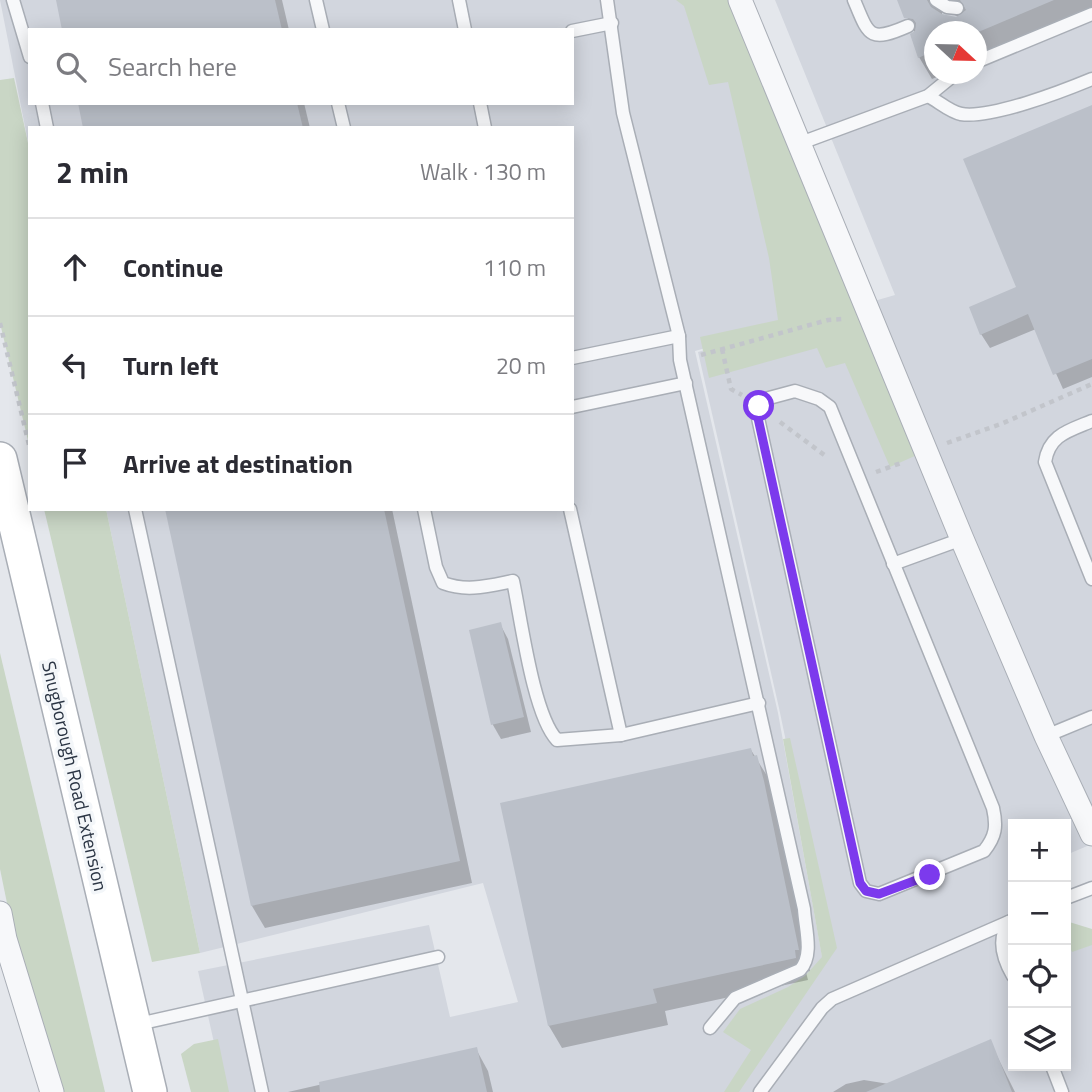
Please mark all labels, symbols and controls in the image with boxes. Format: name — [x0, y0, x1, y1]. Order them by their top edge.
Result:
north arrow — [924, 21, 987, 84]
search box — [28, 28, 574, 105]
text: Search here — [108, 47, 237, 86]
icon: search — [52, 48, 90, 86]
text: 2 min — [56, 149, 129, 195]
text: Walk · 130 m — [420, 154, 546, 189]
icon: ahead — [56, 248, 94, 286]
text: Continue — [123, 248, 223, 287]
text: 110 m — [483, 250, 546, 285]
icon: left — [56, 346, 94, 384]
text: Turn left — [123, 346, 218, 385]
text: 20 m — [496, 348, 546, 383]
route start — [743, 390, 774, 421]
icon: arrive — [56, 444, 94, 482]
text: Arrive at destination — [123, 444, 353, 483]
street label: Snugborough Road Extension — [35, 658, 116, 894]
map controls — [1008, 819, 1071, 1071]
button: + — [1008, 819, 1071, 882]
route end — [914, 859, 945, 890]
button: − — [1008, 882, 1071, 945]
button: locate — [1008, 945, 1071, 1008]
button: layers — [1008, 1008, 1071, 1071]

